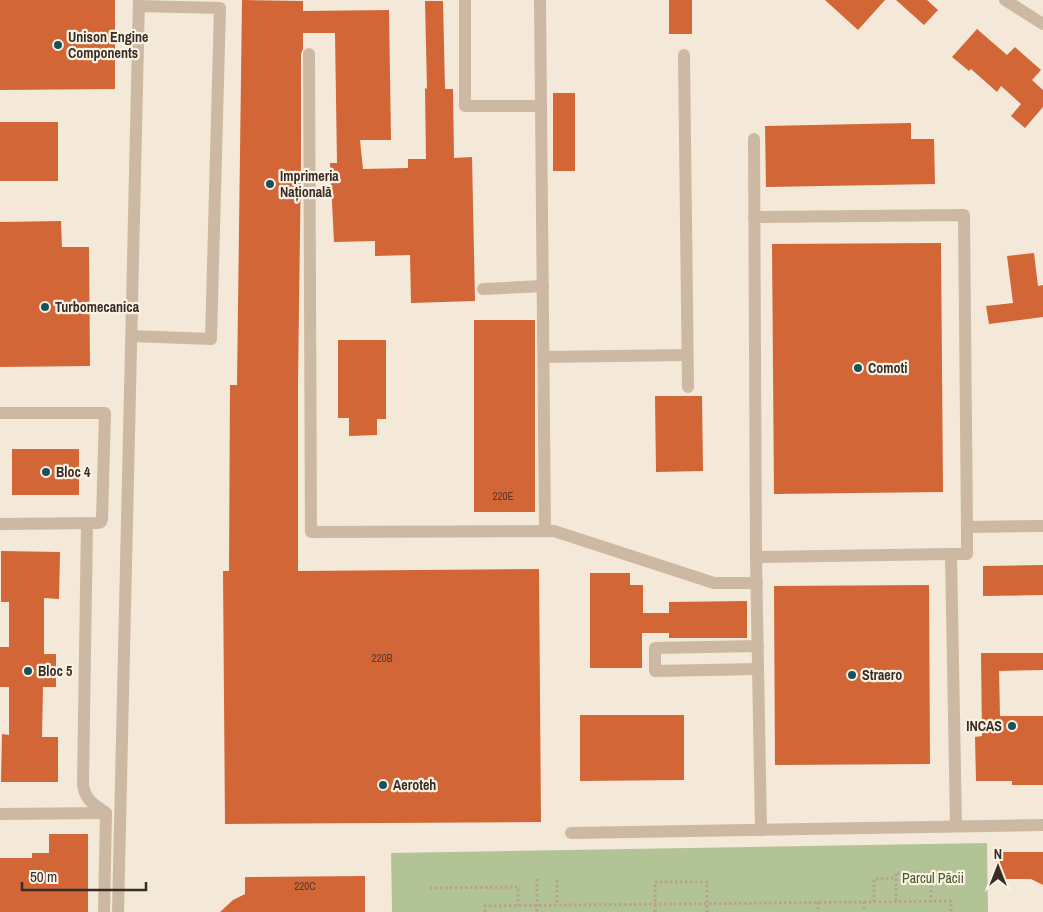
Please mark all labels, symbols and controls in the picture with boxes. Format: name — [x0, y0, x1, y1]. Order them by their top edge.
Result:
place label: Unison Engine Components — [68, 28, 148, 62]
marker: Unison Engine Components — [52, 39, 64, 51]
place label: Imprimeria Națională — [280, 167, 339, 202]
marker: Imprimeria Națională — [264, 178, 276, 190]
place label: Turbomecanica — [55, 298, 140, 316]
marker: Turbomecanica — [39, 301, 51, 313]
place label: Comoti — [868, 359, 908, 377]
marker: Comoti — [852, 362, 864, 374]
place label: Bloc 4 — [56, 463, 91, 481]
marker: Bloc 4 — [40, 466, 52, 478]
house number: 220E — [492, 489, 514, 503]
house number: 220B — [371, 651, 393, 665]
place label: Bloc 5 — [38, 662, 73, 680]
marker: Bloc 5 — [22, 665, 34, 677]
place label: Straero — [862, 666, 902, 684]
marker: Straero — [846, 669, 858, 681]
place label: INCAS — [966, 717, 1002, 735]
marker: INCAS — [1006, 720, 1018, 732]
place label: Aeroteh — [393, 776, 436, 794]
marker: Aeroteh — [377, 779, 389, 791]
north arrow — [973, 842, 1023, 892]
text: N — [994, 845, 1002, 863]
scale bar — [22, 860, 146, 892]
text: 50 m — [30, 866, 57, 887]
park label: Parcul Păcii — [902, 869, 964, 887]
house number: 220C — [294, 879, 316, 893]

